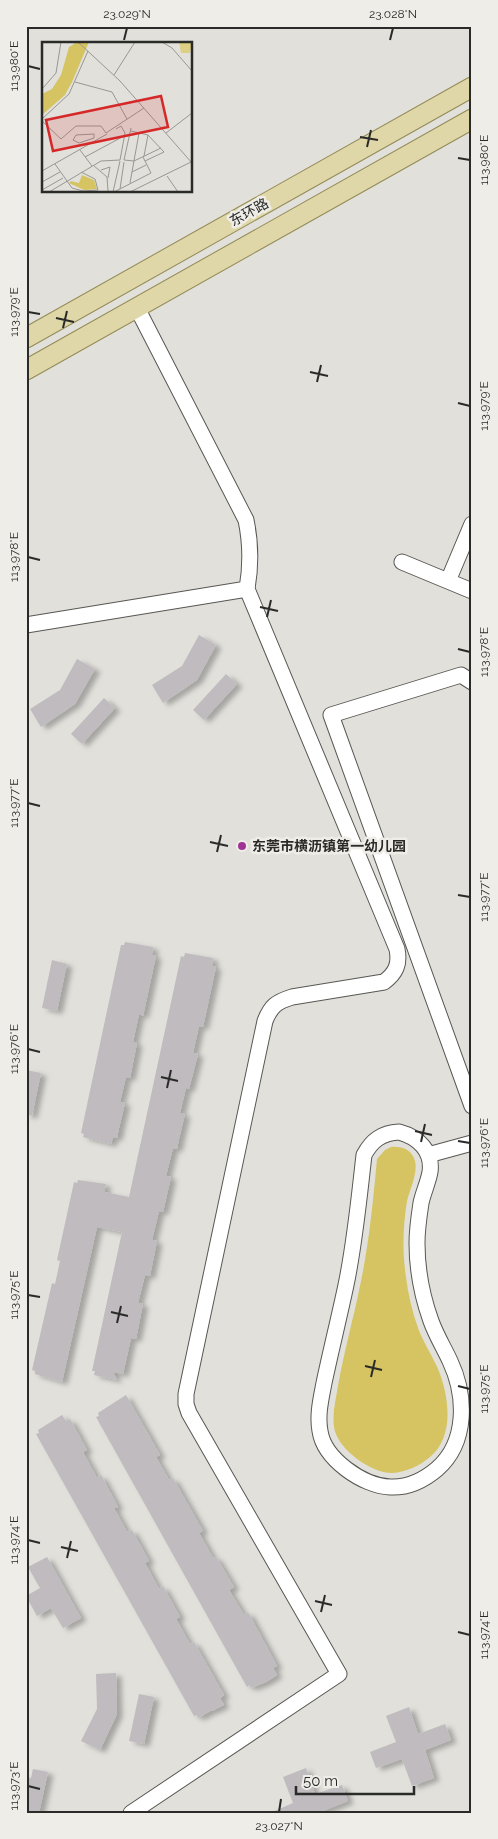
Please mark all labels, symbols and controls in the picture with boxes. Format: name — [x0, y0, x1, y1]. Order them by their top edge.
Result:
text: 23.029°N — [103, 7, 151, 21]
text: 23.028°N — [369, 7, 417, 21]
text: 113.980°E — [7, 41, 21, 91]
inset map — [42, 42, 192, 192]
text: 113.980°E — [477, 135, 491, 185]
street label: 东环路 — [227, 195, 271, 229]
text: 113.979°E — [7, 287, 21, 337]
text: 113.979°E — [477, 381, 491, 431]
text: 113.978°E — [7, 532, 21, 582]
text: 113.978°E — [477, 627, 491, 677]
text: 113.977°E — [7, 778, 21, 828]
place label: 东莞市横沥镇第一幼儿园 — [252, 838, 406, 854]
marker: 东莞市横沥镇第一幼儿园 — [236, 840, 248, 852]
text: 113.977°E — [477, 872, 491, 922]
text: 113.976°E — [7, 1024, 21, 1074]
text: 113.976°E — [477, 1118, 491, 1168]
text: 113.975°E — [7, 1270, 21, 1320]
text: 113.975°E — [477, 1364, 491, 1414]
text: 113.974°E — [7, 1516, 21, 1564]
text: 113.974°E — [477, 1611, 491, 1659]
text: 113.973°E — [7, 1762, 21, 1810]
scale bar — [296, 1764, 413, 1796]
text: 50 m — [303, 1772, 338, 1790]
text: 23.027°N — [255, 1819, 303, 1833]

